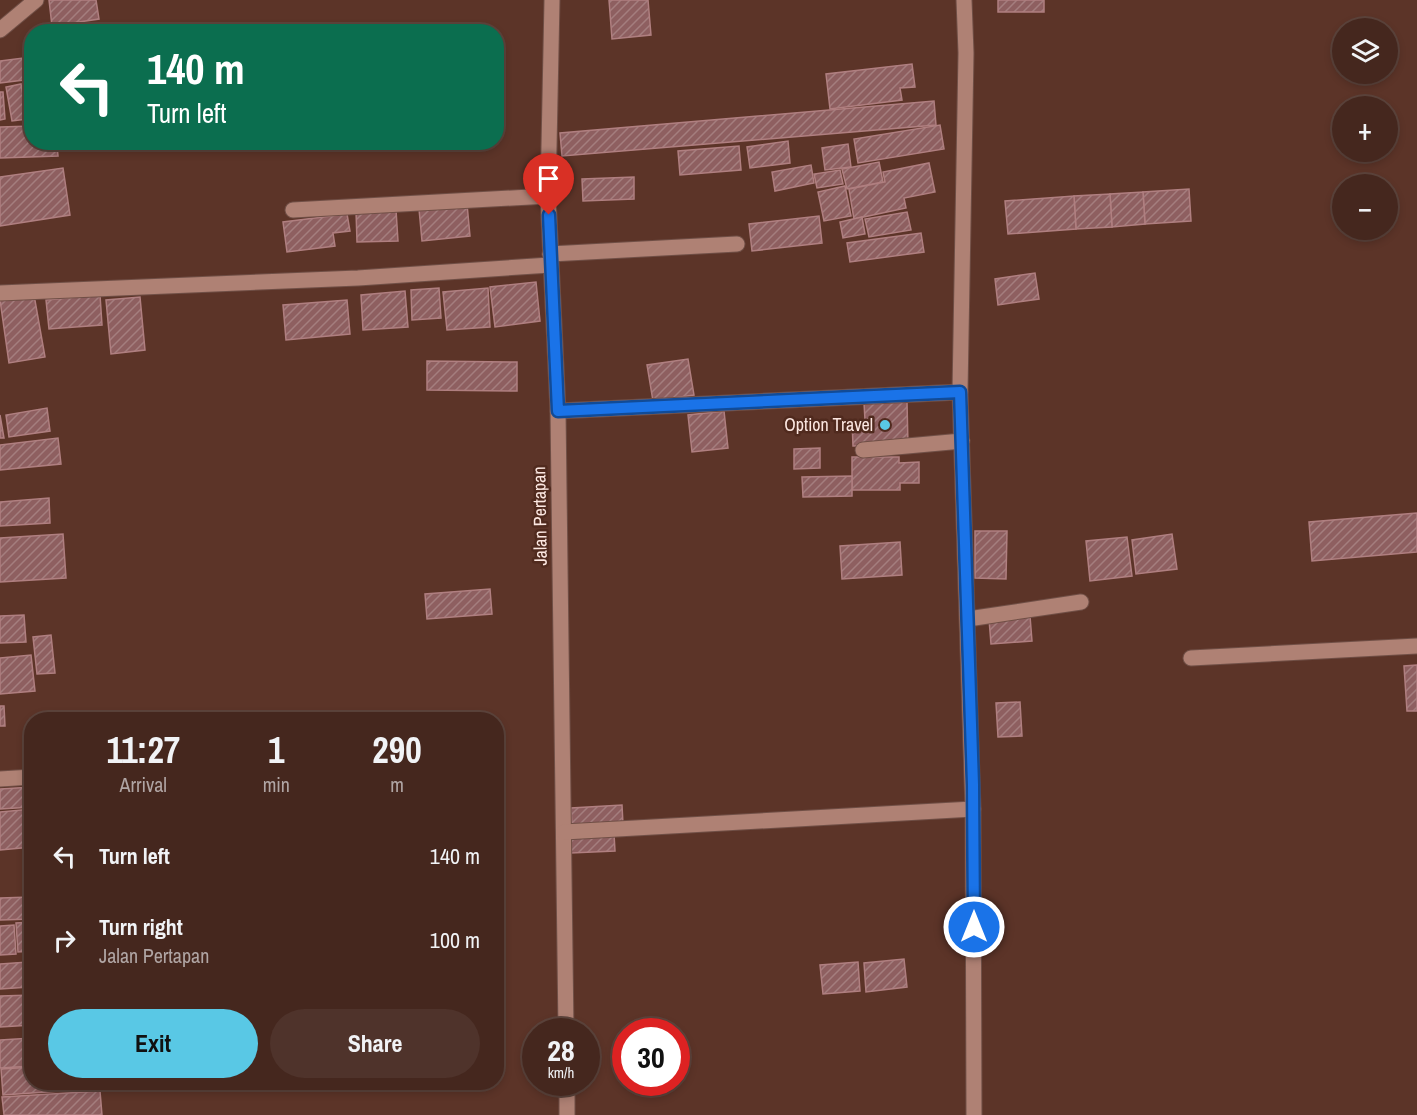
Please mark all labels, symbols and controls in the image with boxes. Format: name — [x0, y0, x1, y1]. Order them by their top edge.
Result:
map controls — [1332, 18, 1398, 240]
button: layers — [1332, 18, 1398, 84]
text: 140 m — [147, 41, 245, 97]
icon: left — [48, 48, 126, 126]
text: Turn left — [147, 95, 226, 131]
button: + — [1332, 96, 1398, 162]
pin — [523, 153, 574, 215]
icon: arrive — [532, 162, 565, 195]
button: − — [1332, 174, 1398, 240]
place label: Option Travel — [784, 412, 873, 437]
marker: Option Travel — [878, 418, 892, 432]
street label: Jalan Pertapan — [526, 466, 553, 566]
text: 11:27 — [106, 726, 180, 774]
text: 1 — [268, 726, 285, 774]
text: 290 — [372, 726, 422, 774]
text: Arrival — [120, 771, 167, 798]
text: min — [263, 771, 290, 798]
text: m — [390, 771, 404, 798]
icon: left — [48, 840, 81, 873]
text: Turn left — [99, 841, 170, 871]
text: 140 m — [430, 841, 480, 871]
position arrow — [942, 895, 1006, 959]
text: Turn right — [99, 912, 183, 942]
icon: right — [48, 924, 81, 957]
text: 100 m — [430, 925, 480, 955]
text: Jalan Pertapan — [99, 942, 209, 969]
button: Exit — [48, 1009, 258, 1078]
button: Share — [270, 1009, 480, 1078]
speed limit sign: 30 — [612, 1018, 690, 1096]
text: 28 — [547, 1030, 575, 1070]
text: km/h — [548, 1062, 574, 1083]

